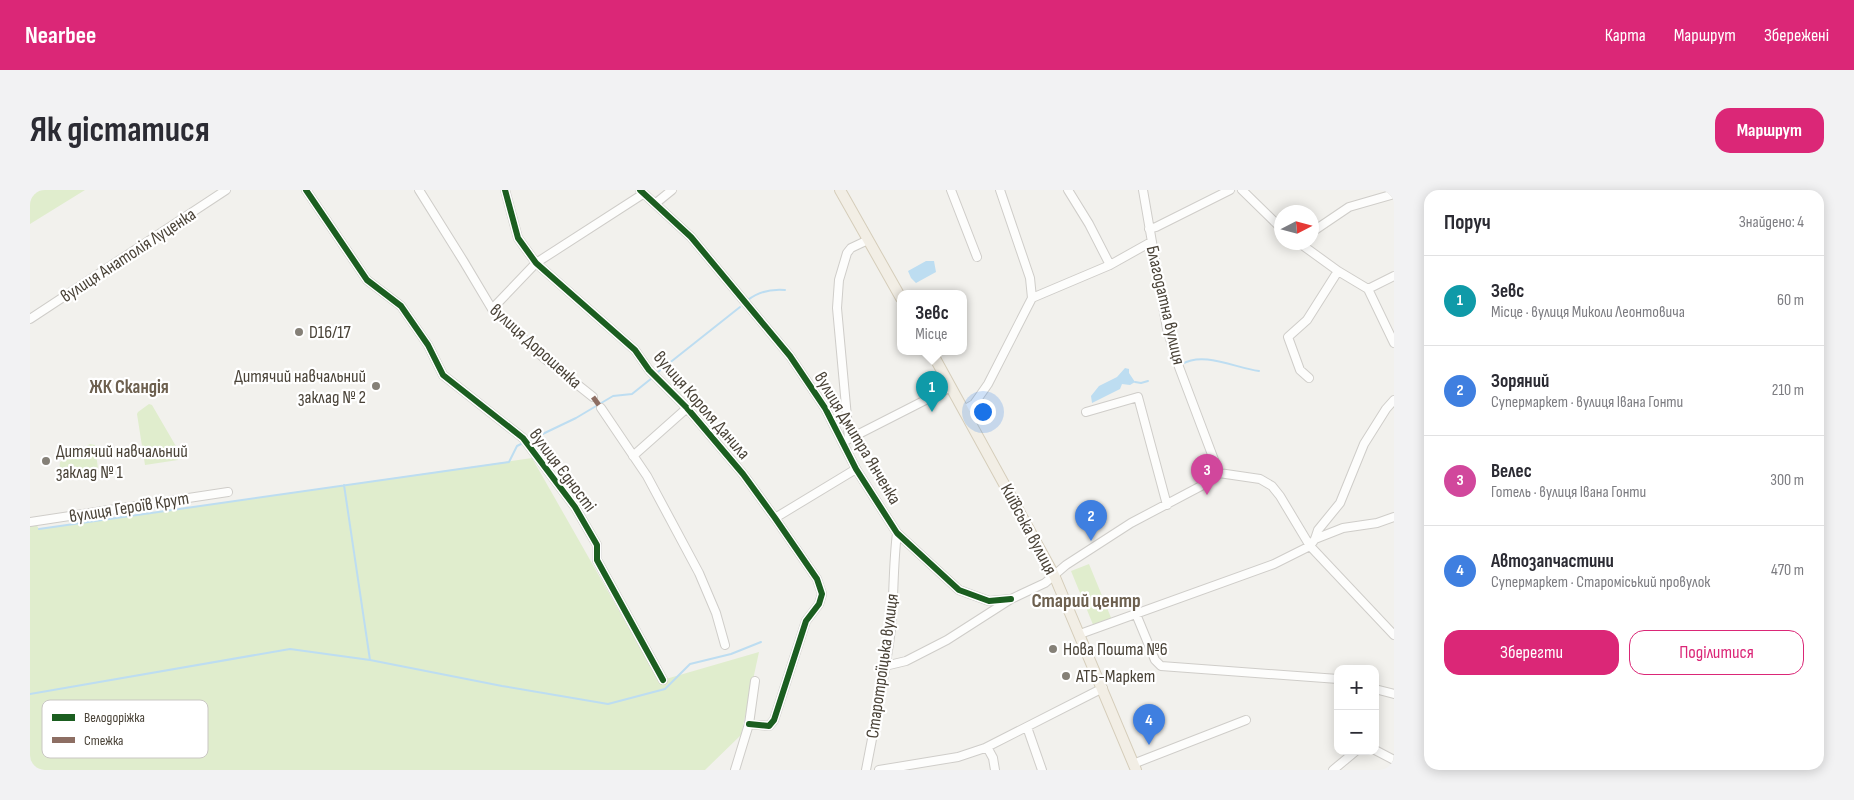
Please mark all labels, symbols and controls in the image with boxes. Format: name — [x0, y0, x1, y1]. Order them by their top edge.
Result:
text: Nearbee — [25, 21, 96, 50]
text: Карта — [1605, 25, 1646, 46]
text: Маршрут — [1674, 25, 1736, 46]
text: Збережені — [1764, 25, 1829, 46]
button: Маршрут — [1715, 108, 1824, 153]
text: Як дістатися — [30, 109, 210, 152]
street label: вулиця Анатолія Луценка — [57, 204, 200, 307]
north arrow — [1274, 205, 1319, 250]
text: Поруч — [1444, 210, 1491, 235]
text: Знайдено: 4 — [1739, 213, 1804, 232]
street label: Благодатна вулиця — [1142, 244, 1189, 367]
text: Зевс — [1491, 280, 1524, 303]
popup — [897, 290, 967, 355]
text: 1 — [1457, 291, 1463, 310]
text: 60 m — [1777, 291, 1804, 310]
street label: вулиця Дорошенка — [485, 300, 586, 393]
text: Зевс — [915, 302, 949, 325]
text: Місце · вулиця Миколи Леонтовича — [1491, 303, 1685, 322]
place label: D16/17 — [309, 322, 352, 343]
text: Місце — [915, 325, 947, 344]
marker: D16/17 — [293, 326, 305, 338]
street label: вулиця Короля Данила — [649, 347, 754, 464]
place label: Дитячий навчальний заклад № 2 — [234, 366, 366, 408]
street label: вулиця Дмитра Янченка — [810, 368, 905, 508]
text: Зоряний — [1491, 370, 1549, 393]
pin: 1 — [916, 371, 948, 412]
district label: ЖК Скандія — [89, 376, 169, 399]
marker: Дитячий навчальний заклад № 2 — [370, 380, 382, 392]
text: 2 — [1456, 381, 1464, 400]
text: 210 m — [1772, 381, 1804, 400]
text: Супермаркет · вулиця Івана Гонти — [1491, 393, 1683, 412]
your location — [970, 399, 996, 425]
street label: вулиця Єдності — [525, 425, 601, 516]
place label: Дитячий навчальний заклад № 1 — [56, 441, 188, 483]
pin: 3 — [1191, 454, 1223, 495]
marker: Дитячий навчальний заклад № 1 — [40, 455, 52, 467]
text: Велес — [1491, 460, 1532, 483]
text: 3 — [1456, 471, 1464, 490]
text: 300 m — [1770, 471, 1804, 490]
street label: Київська вулиця — [996, 480, 1061, 578]
text: Готель · вулиця Івана Гонти — [1491, 483, 1646, 502]
street label: вулиця Героїв Крут — [68, 488, 190, 527]
pin: 2 — [1075, 500, 1107, 541]
text: Автозапчастини — [1491, 550, 1614, 573]
text: 4 — [1456, 561, 1464, 580]
text: 470 m — [1771, 561, 1804, 580]
text: Супермаркет · Староміський провулок — [1491, 573, 1710, 592]
district label: Старий центр — [1031, 589, 1141, 613]
street label: Старотроїцька вулиця — [862, 592, 903, 740]
button: Зберегти — [1444, 630, 1619, 675]
button: Поділитися — [1629, 630, 1804, 675]
place label: Нова Пошта №6 — [1063, 639, 1168, 660]
marker: Нова Пошта №6 — [1047, 643, 1059, 655]
map controls — [1334, 665, 1379, 755]
button: + — [1334, 665, 1379, 710]
place label: АТБ-Маркет — [1075, 666, 1155, 687]
marker: АТБ-Маркет — [1060, 670, 1072, 682]
legend — [42, 700, 208, 758]
pin: 4 — [1133, 704, 1165, 745]
text: Велодоріжка — [84, 709, 145, 726]
button: − — [1334, 710, 1379, 755]
text: Стежка — [84, 732, 124, 749]

